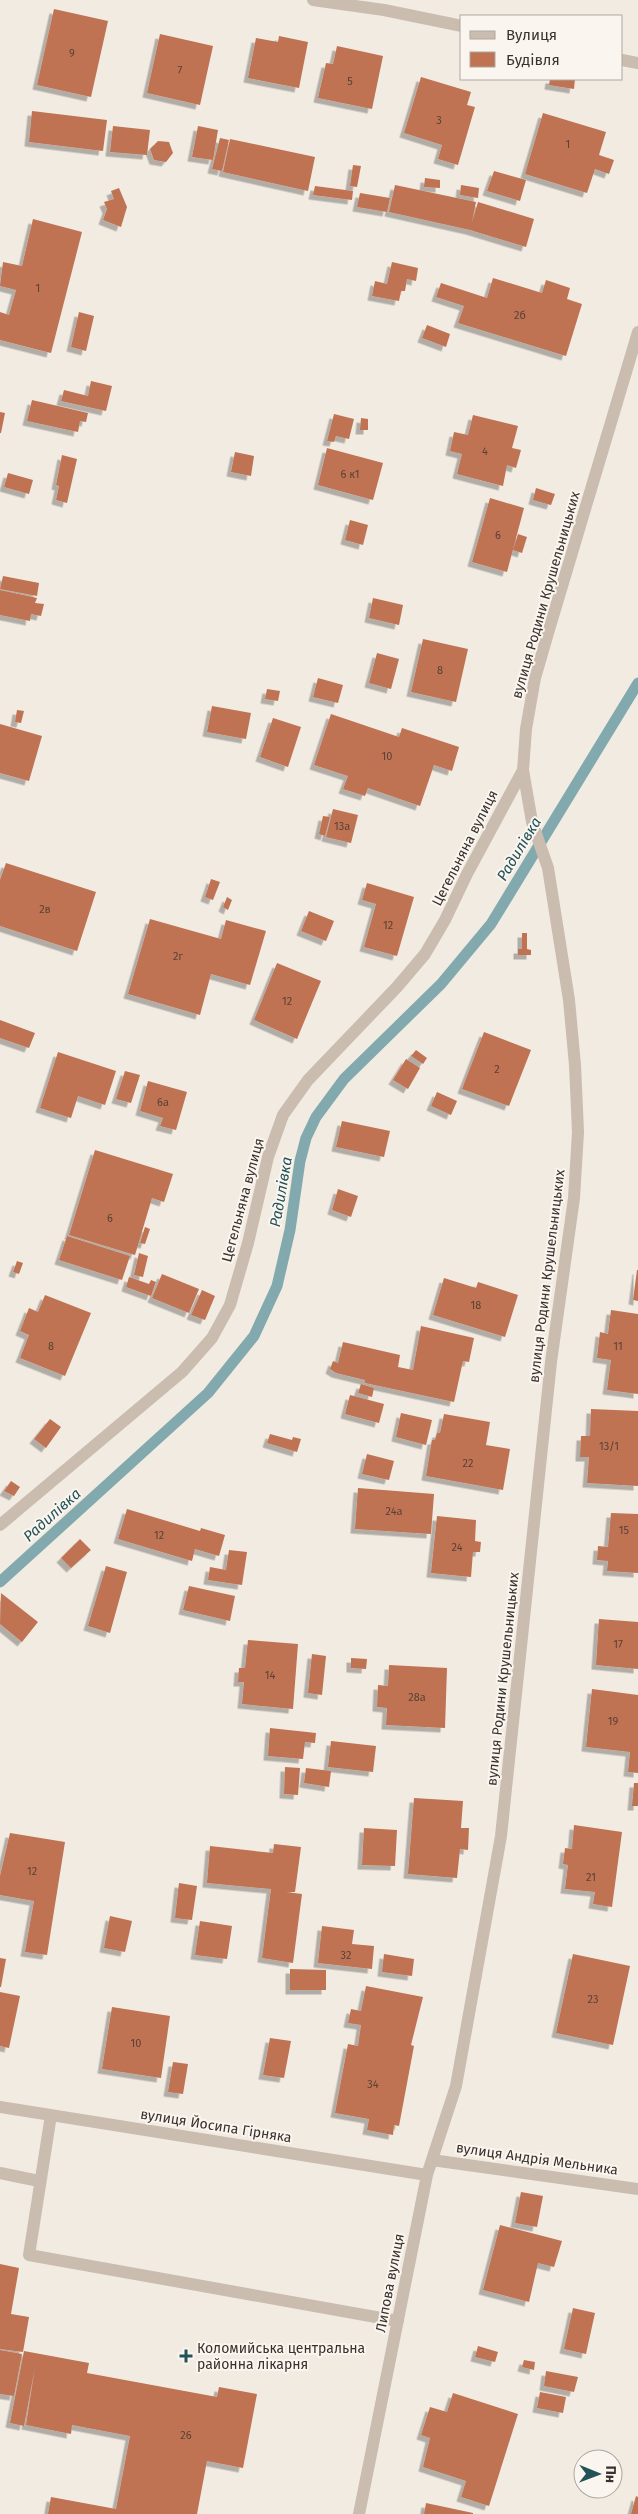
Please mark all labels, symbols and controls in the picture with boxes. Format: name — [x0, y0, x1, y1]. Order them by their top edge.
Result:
legend — [460, 15, 623, 80]
text: Вулиця — [506, 26, 557, 44]
house number: 9 — [69, 47, 75, 60]
text: Будівля — [506, 51, 560, 69]
house number: 7 — [178, 64, 183, 77]
house number: 5 — [347, 75, 353, 88]
house number: 3 — [436, 114, 442, 127]
house number: 1 — [566, 138, 570, 151]
house number: 1 — [36, 282, 40, 295]
house number: 2б — [514, 309, 526, 322]
house number: 4 — [482, 445, 488, 458]
house number: 6 к1 — [340, 468, 360, 481]
street label: вулиця Родини Крушельницьких — [508, 489, 584, 701]
house number: 6 — [495, 529, 501, 542]
house number: 8 — [437, 664, 443, 677]
house number: 10 — [382, 750, 392, 763]
street label: Цегельняна вулиця — [428, 787, 502, 909]
water label: Радилівка — [493, 814, 545, 884]
house number: 13а — [334, 820, 350, 833]
house number: 2в — [39, 903, 51, 916]
house number: 12 — [383, 919, 393, 932]
house number: 2г — [173, 950, 183, 963]
house number: 12 — [282, 995, 292, 1008]
house number: 2 — [494, 1063, 500, 1076]
house number: 6а — [157, 1096, 169, 1109]
street label: Цегельняна вулиця — [218, 1136, 268, 1264]
water label: Радилівка — [266, 1155, 296, 1229]
street label: вулиця Родини Крушельницьких — [525, 1168, 569, 1384]
house number: 6 — [107, 1212, 113, 1225]
house number: 18 — [471, 1299, 481, 1312]
house number: 8 — [48, 1340, 54, 1353]
house number: 11 — [613, 1340, 623, 1353]
house number: 13/1 — [599, 1440, 619, 1453]
house number: 22 — [463, 1457, 473, 1470]
water label: Радилівка — [20, 1485, 84, 1545]
house number: 24а — [386, 1505, 403, 1518]
house number: 15 — [619, 1524, 630, 1537]
house number: 12 — [154, 1529, 164, 1542]
house number: 24 — [452, 1541, 463, 1554]
street label: вулиця Родини Крушельницьких — [483, 1571, 523, 1787]
house number: 17 — [613, 1638, 623, 1651]
house number: 14 — [265, 1669, 275, 1682]
house number: 28а — [408, 1691, 426, 1704]
house number: 19 — [608, 1715, 618, 1728]
house number: 12 — [27, 1865, 37, 1878]
house number: 21 — [586, 1871, 596, 1884]
house number: 32 — [341, 1949, 351, 1962]
house number: 23 — [588, 1993, 598, 2006]
house number: 10 — [131, 2037, 141, 2050]
house number: 34 — [367, 2078, 379, 2091]
street label: вулиця Йосипа Гірняка — [139, 2106, 293, 2146]
street label: вулиця Андрія Мельника — [455, 2139, 619, 2179]
street label: Липова вулиця — [372, 2232, 408, 2334]
place label: Коломийська центральна районна лікарня — [197, 2340, 365, 2373]
marker: Коломийська центральна районна лікарня — [179, 2349, 193, 2363]
house number: 26 — [180, 2429, 192, 2442]
north arrow — [573, 2449, 623, 2499]
text: Пн — [602, 2465, 619, 2483]

